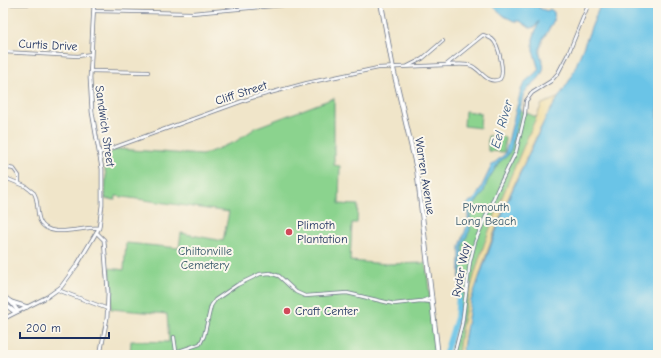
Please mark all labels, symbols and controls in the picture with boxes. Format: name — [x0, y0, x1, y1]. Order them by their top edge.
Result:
street label: Curtis Drive — [18, 36, 78, 54]
street label: Cliff Street — [213, 78, 269, 108]
street label: Sandwich Street — [92, 84, 118, 168]
water label: Eel River — [487, 98, 516, 150]
street label: Warren Avenue — [412, 136, 438, 216]
park label: Plymouth Long Beach — [455, 200, 517, 228]
place label: Plimoth Plantation — [297, 218, 348, 246]
marker: Plimoth Plantation — [284, 227, 294, 237]
street label: Ryder Way — [449, 241, 473, 298]
park label: Chiltonville Cemetery — [178, 244, 232, 272]
place label: Craft Center — [295, 304, 358, 318]
marker: Craft Center — [282, 306, 292, 316]
scale bar — [20, 314, 109, 340]
text: 200 m — [26, 321, 61, 335]

